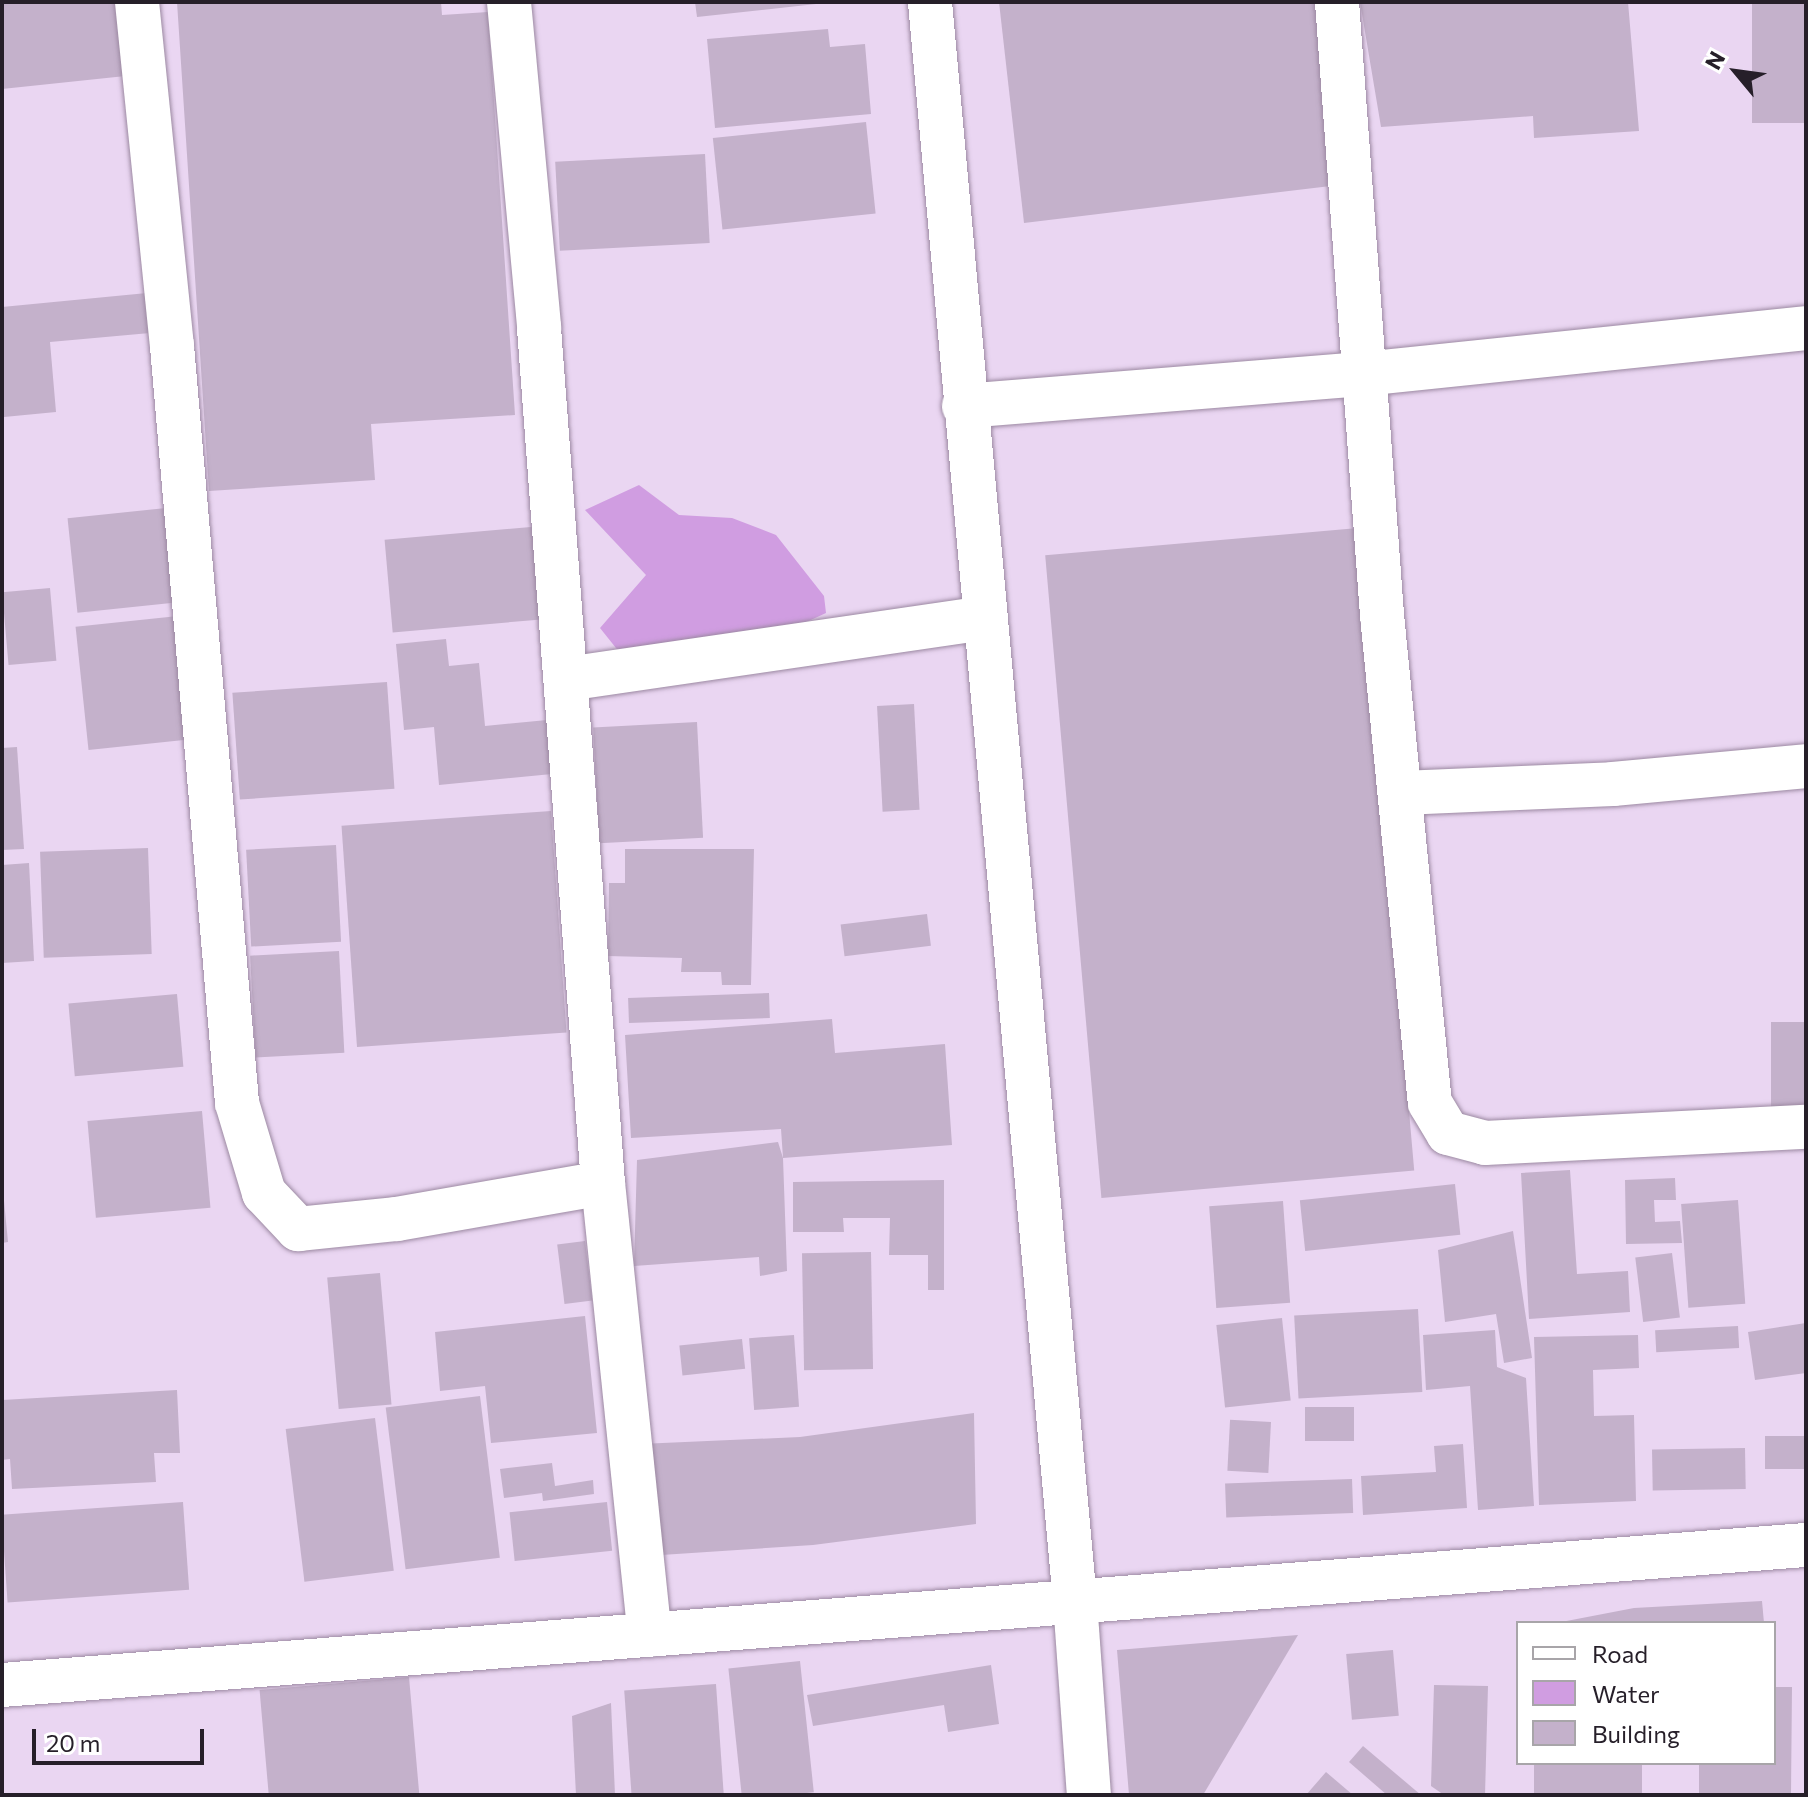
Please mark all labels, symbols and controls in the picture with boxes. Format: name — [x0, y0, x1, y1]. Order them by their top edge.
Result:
north arrow — [1696, 32, 1776, 112]
text: N — [1699, 46, 1730, 74]
legend — [1516, 1621, 1776, 1765]
text: Road — [1592, 1639, 1648, 1668]
text: Water — [1592, 1679, 1660, 1708]
scale bar — [36, 1713, 208, 1763]
text: Building — [1592, 1719, 1680, 1748]
text: 20 m — [46, 1728, 100, 1757]

